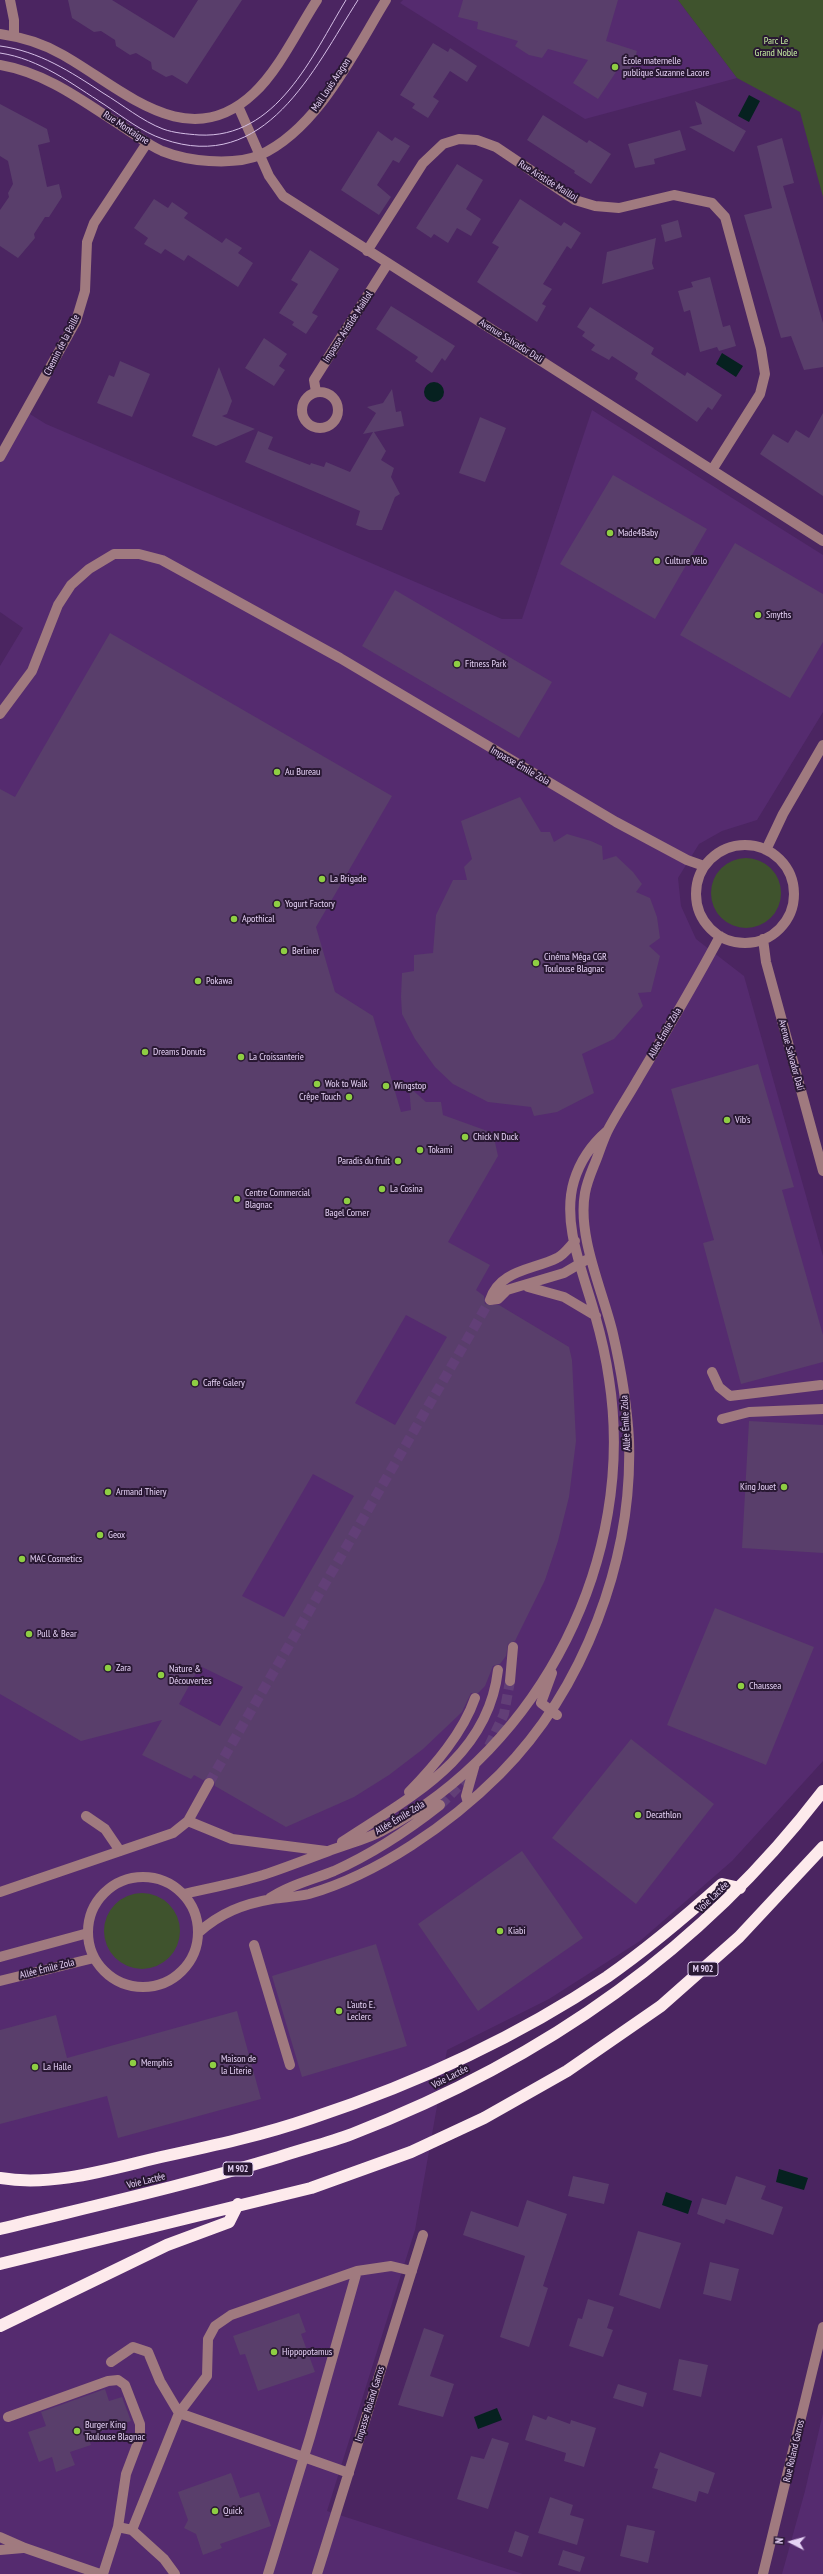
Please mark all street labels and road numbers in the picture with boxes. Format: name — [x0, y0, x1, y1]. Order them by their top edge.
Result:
street label: Mail Louis Aragon — [309, 56, 353, 114]
street label: Rue Montaigne — [101, 109, 151, 147]
street label: Rue Aristide Maillol — [516, 158, 580, 204]
street label: Impasse Aristide Maillol — [320, 289, 376, 365]
street label: Chemin de la Paille — [42, 313, 82, 377]
street label: Avenue Salvador Dali — [477, 317, 545, 365]
street label: Impasse Émile Zola — [488, 744, 552, 788]
street label: Allée Émile Zola — [646, 1006, 684, 1060]
street label: Avenue Salvador Dali — [776, 1018, 806, 1092]
street label: Allée Émile Zola — [619, 1395, 633, 1451]
street label: Allée Émile Zola — [373, 1798, 427, 1838]
street label: Voie Lactée — [695, 1879, 731, 1915]
street label: Allée Émile Zola — [18, 1956, 76, 1982]
road number: M 902 — [688, 1962, 718, 1976]
street label: Voie Lactée — [430, 2063, 470, 2091]
road number: M 902 — [223, 2162, 253, 2176]
street label: Voie Lactée — [125, 2170, 167, 2192]
street label: Impasse Roland Garros — [353, 2365, 387, 2443]
street label: Rue Roland Garros — [781, 2419, 807, 2483]

